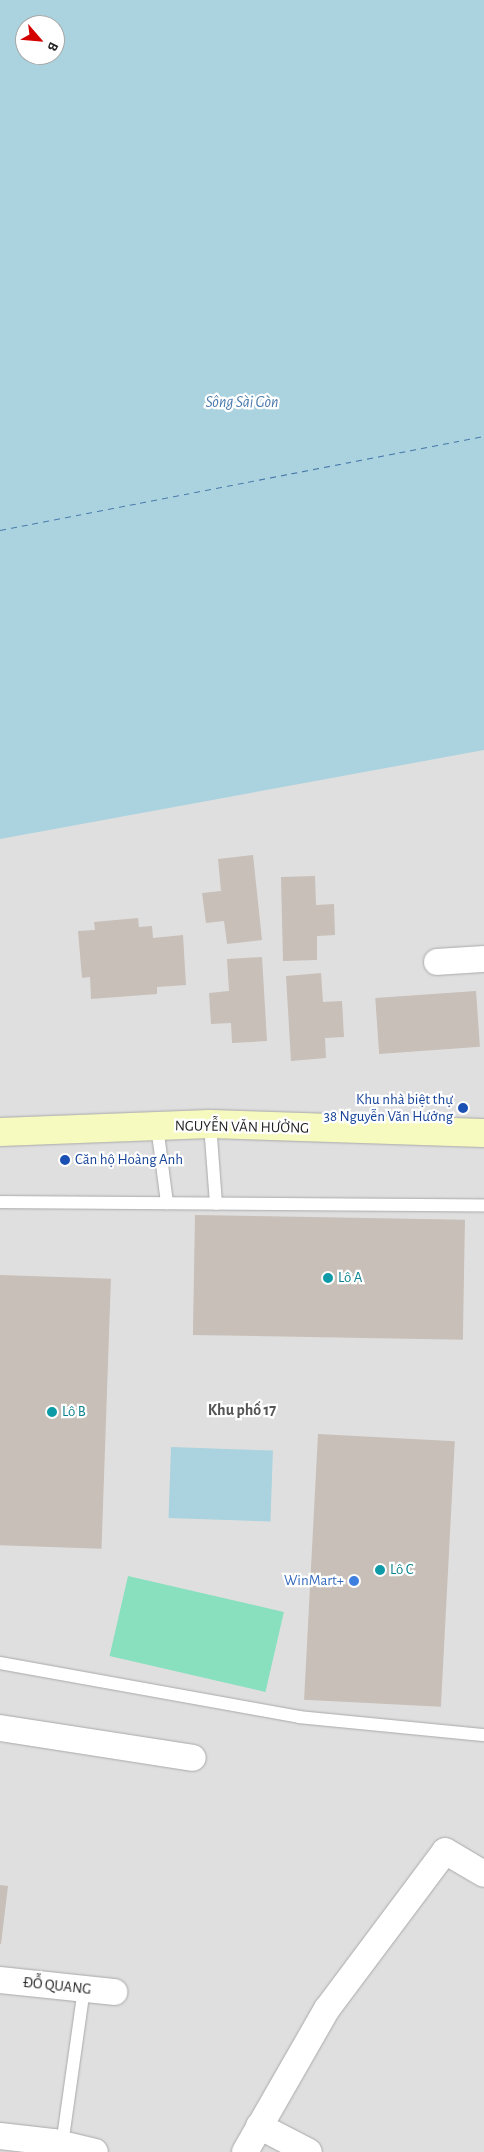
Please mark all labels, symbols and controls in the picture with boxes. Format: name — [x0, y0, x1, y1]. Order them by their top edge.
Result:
north arrow — [15, 15, 65, 65]
text: B — [44, 40, 61, 53]
water label: Sông Sài Gòn — [205, 392, 279, 412]
place label: Khu nhà biệt thự 38 Nguyễn Văn Hưởng — [324, 1090, 453, 1125]
marker: Khu nhà biệt thự 38 Nguyễn Văn Hưởng — [457, 1102, 469, 1114]
street label: NGUYỄN VĂN HƯỞNG — [175, 1117, 309, 1137]
place label: Căn hộ Hoàng Anh — [75, 1151, 183, 1169]
marker: Căn hộ Hoàng Anh — [59, 1154, 71, 1166]
place label: Lô A — [338, 1269, 363, 1287]
marker: Lô A — [322, 1272, 334, 1284]
district label: Khu phố 17 — [208, 1400, 276, 1420]
place label: Lô B — [62, 1403, 86, 1421]
marker: Lô B — [46, 1406, 58, 1418]
place label: Lô C — [390, 1561, 414, 1579]
marker: Lô C — [374, 1564, 386, 1576]
place label: WinMart+ — [284, 1572, 344, 1590]
marker: WinMart+ — [348, 1575, 360, 1587]
street label: ĐỖ QUANG — [22, 1973, 92, 1999]

